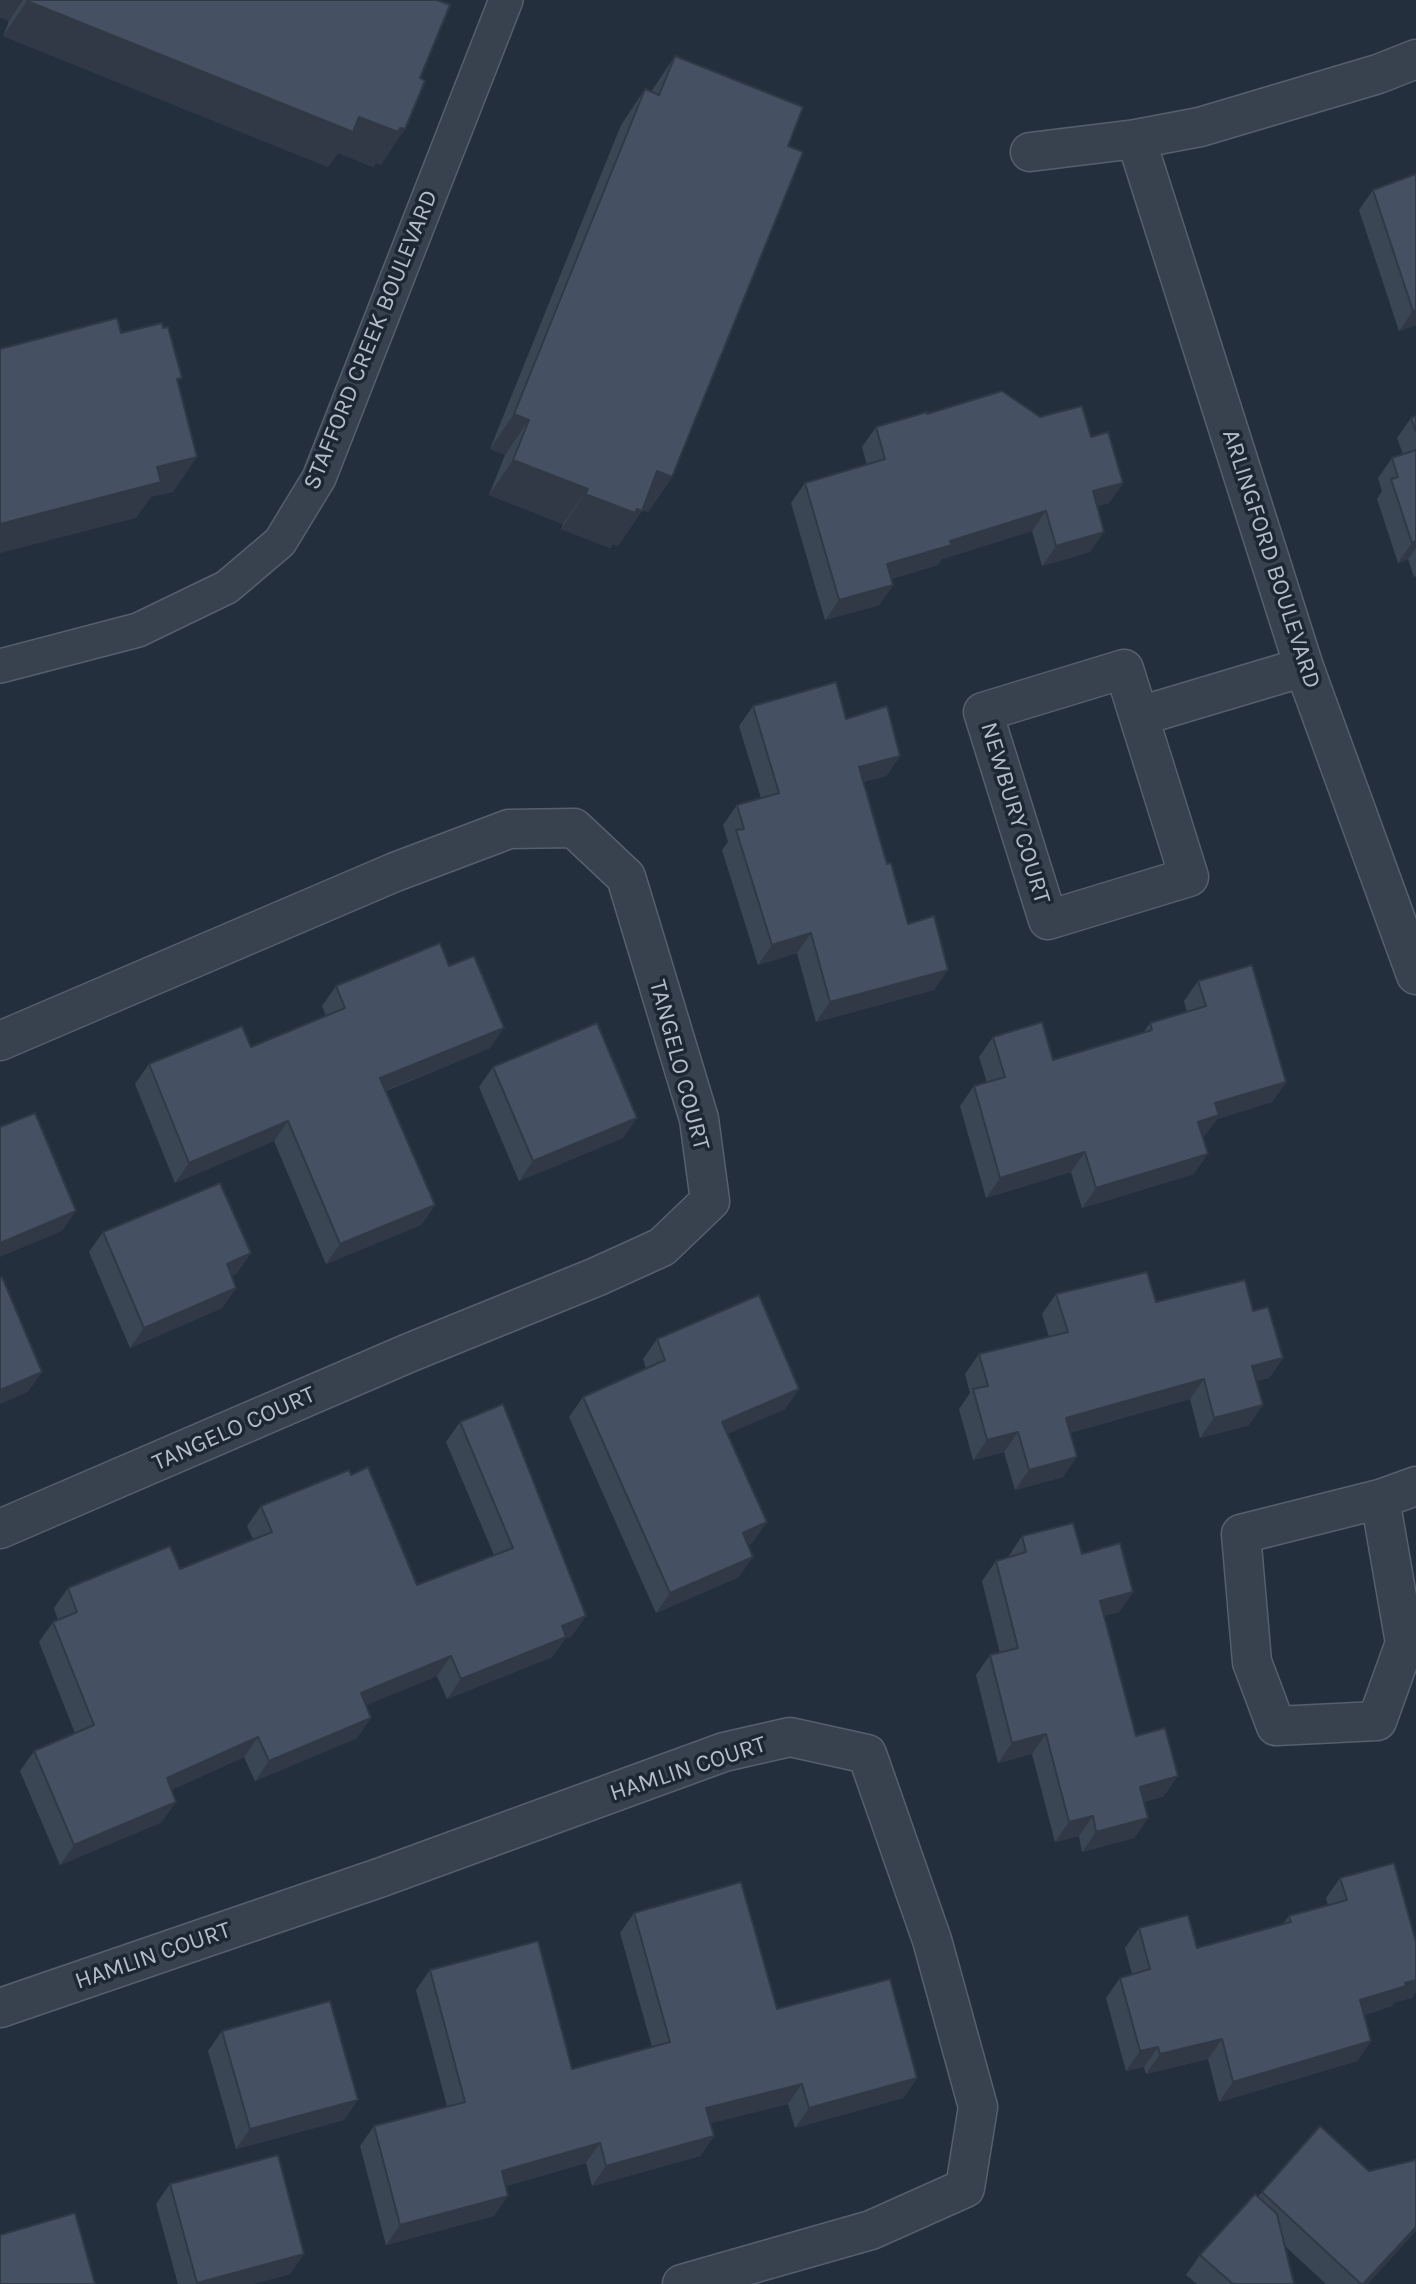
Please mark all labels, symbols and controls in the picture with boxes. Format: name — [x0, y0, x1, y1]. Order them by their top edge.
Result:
street label: STAFFORD CREEK BOULEVARD — [298, 186, 444, 494]
street label: ARLINGFORD BOULEVARD — [1216, 426, 1326, 692]
street label: NEWBURY COURT — [974, 719, 1056, 907]
street label: TANGELO COURT — [642, 977, 716, 1153]
street label: TANGELO COURT — [148, 1380, 320, 1478]
street label: HAMLIN COURT — [606, 1730, 770, 1808]
street label: HAMLIN COURT — [71, 1916, 235, 1996]

